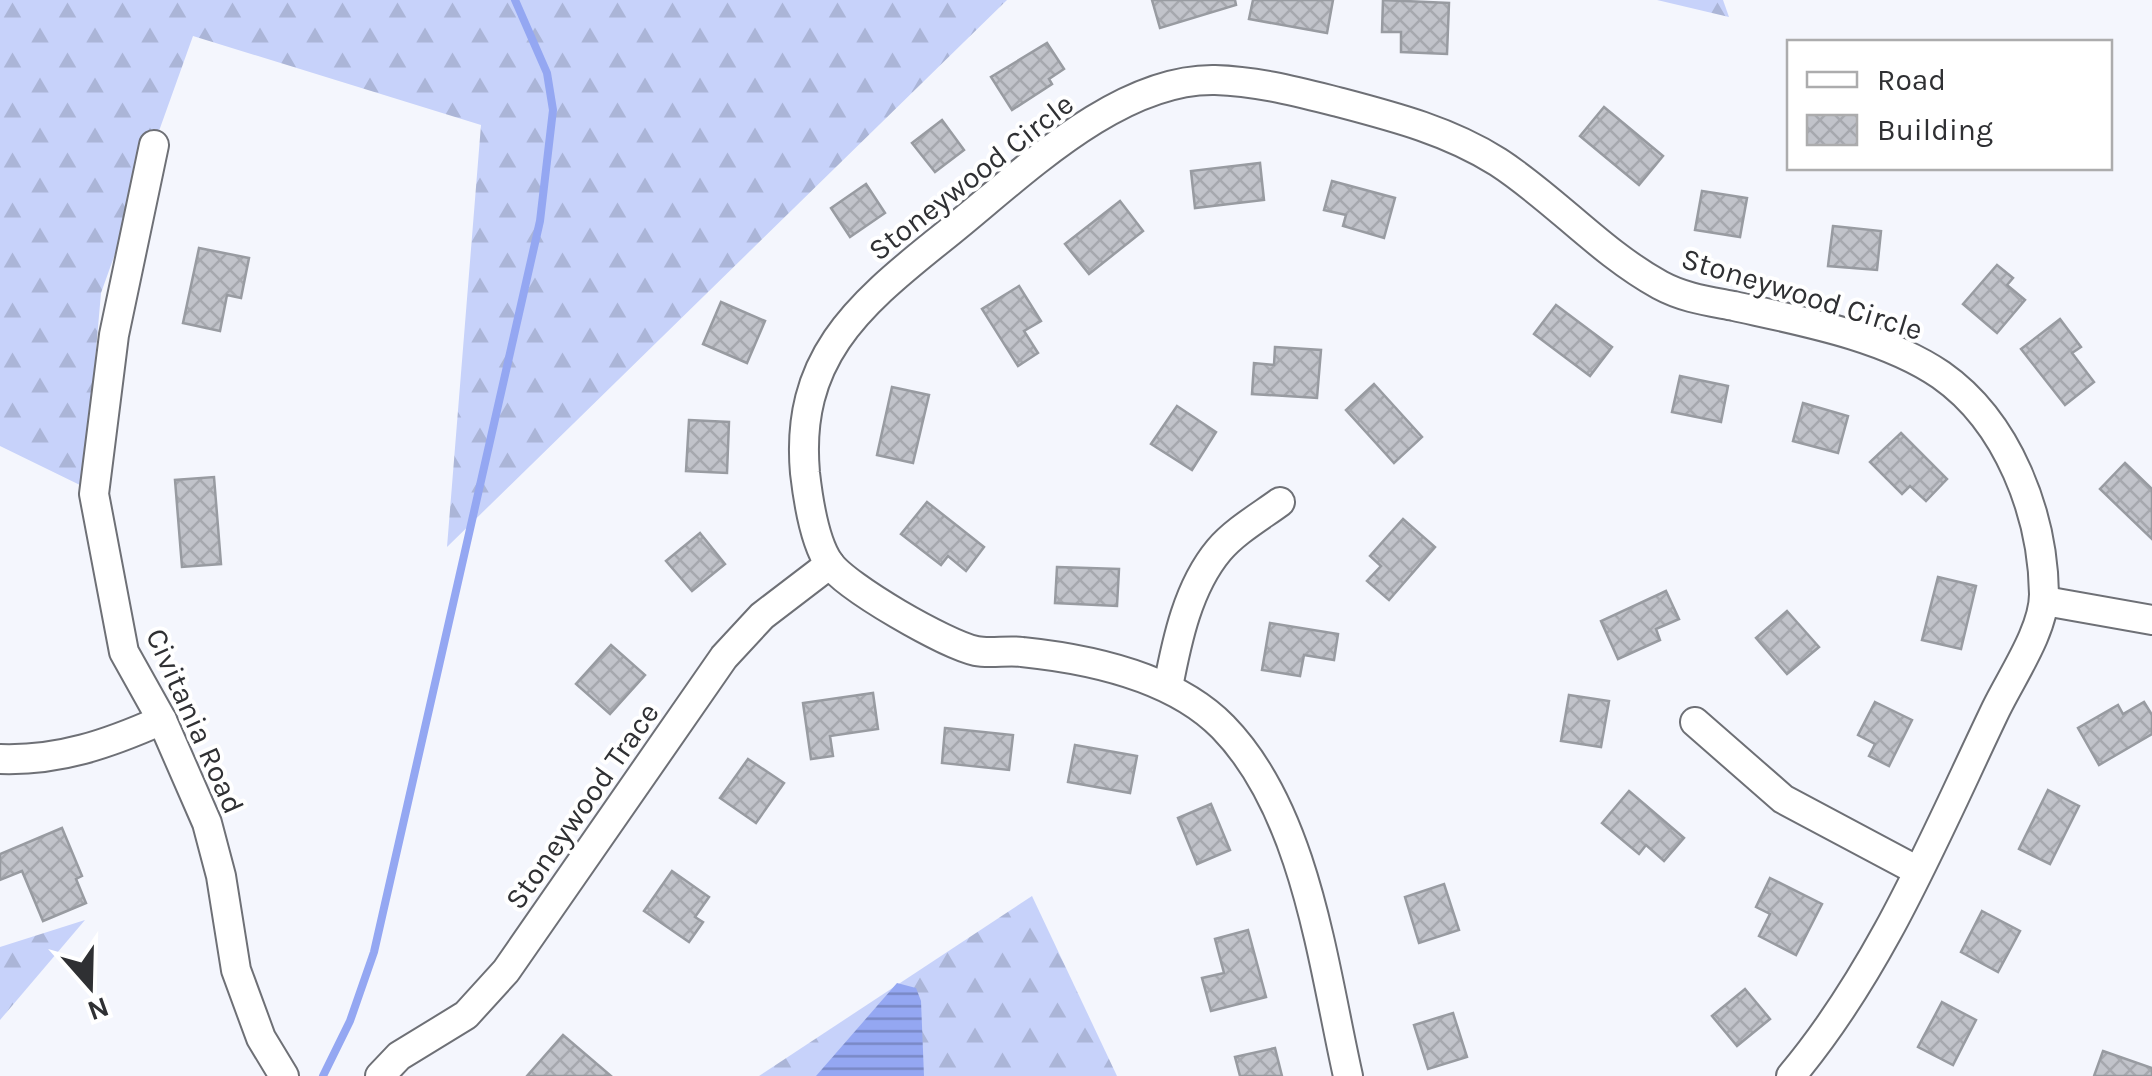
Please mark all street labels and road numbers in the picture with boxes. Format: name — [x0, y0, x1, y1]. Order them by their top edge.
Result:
street label: Stoneywood Circle — [861, 86, 1081, 268]
street label: Stoneywood Circle — [1677, 240, 1927, 348]
street label: Civitania Road — [138, 623, 252, 819]
street label: Stoneywood Trace — [497, 696, 667, 916]

